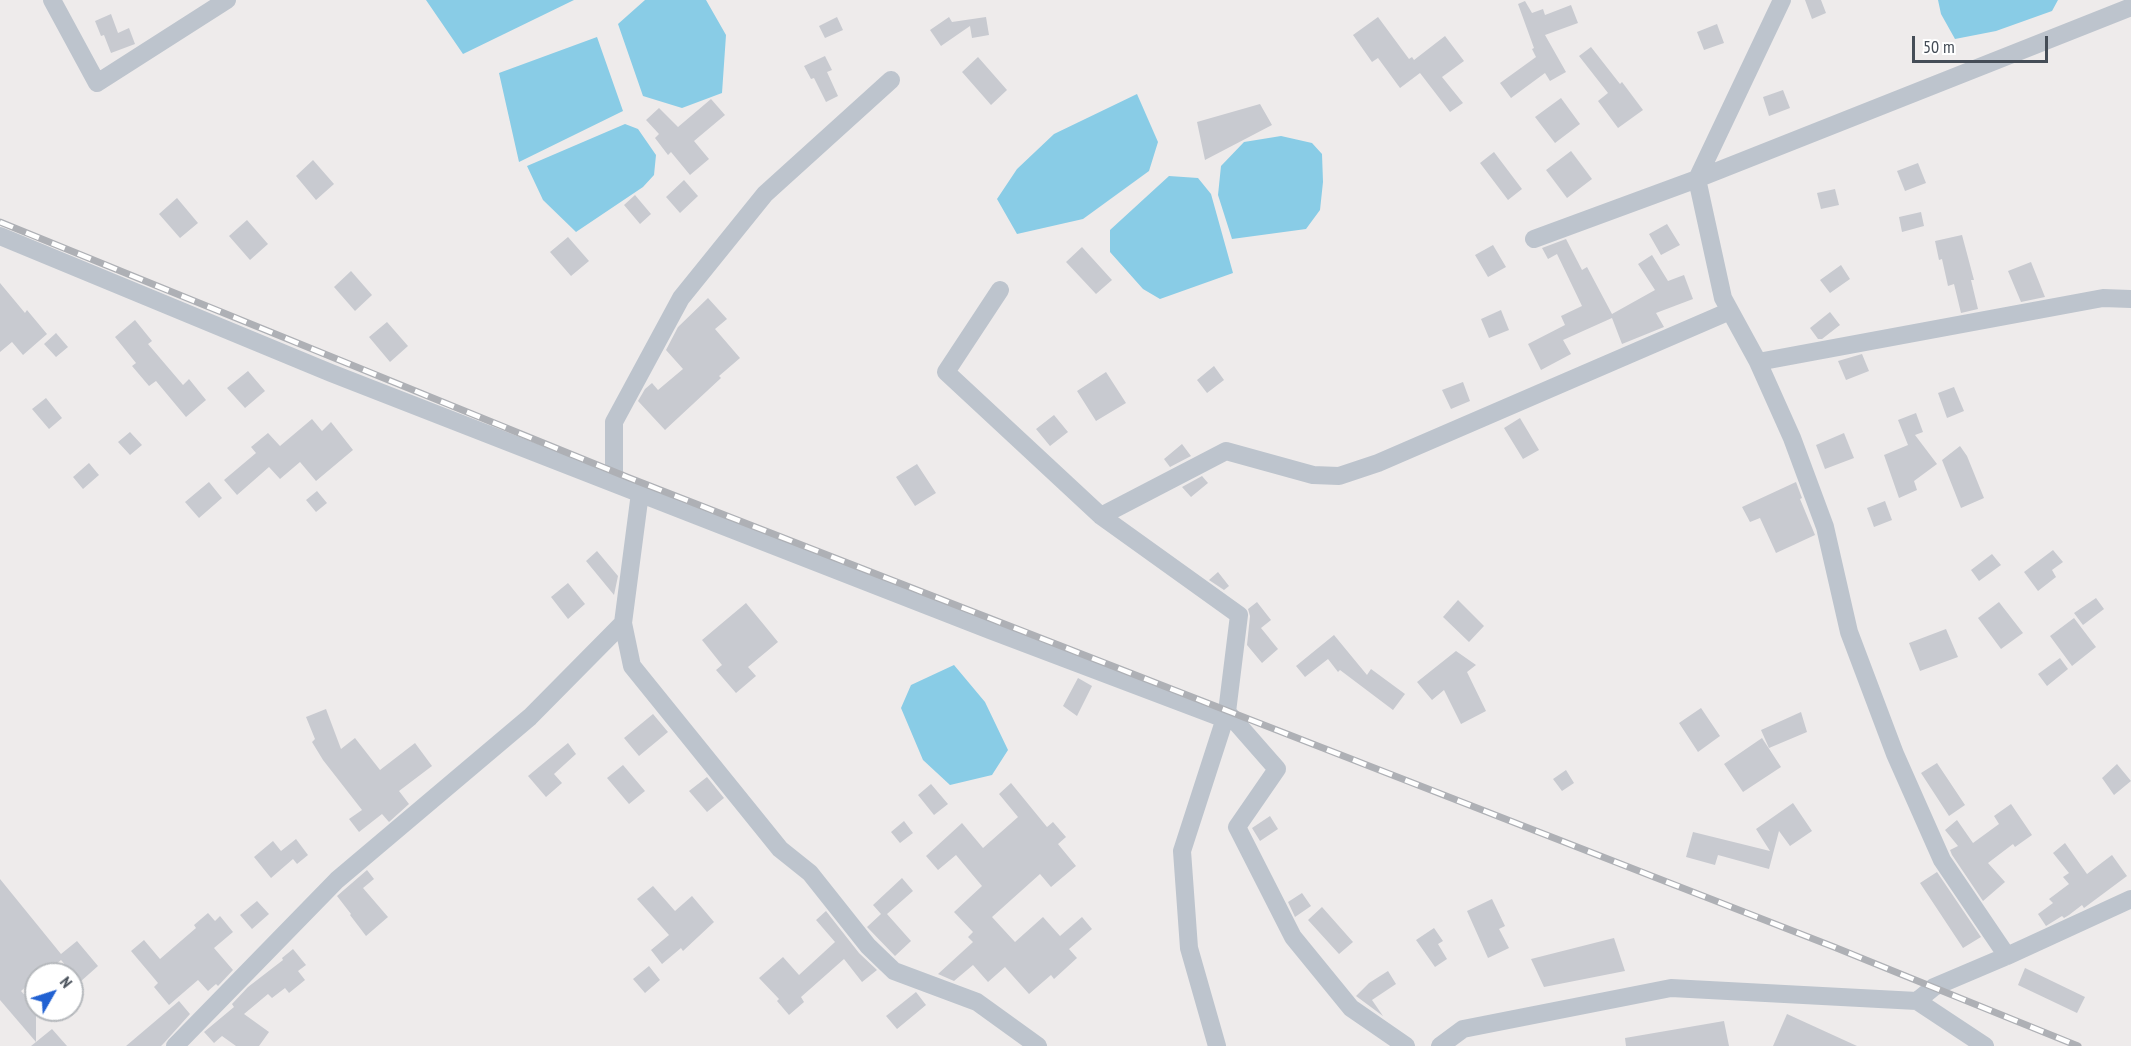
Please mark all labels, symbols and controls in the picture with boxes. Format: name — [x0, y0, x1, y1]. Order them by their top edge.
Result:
scale bar — [1915, 24, 2052, 62]
text: 50 m — [1923, 35, 1955, 58]
north arrow — [24, 962, 84, 1022]
text: N — [56, 972, 77, 992]

